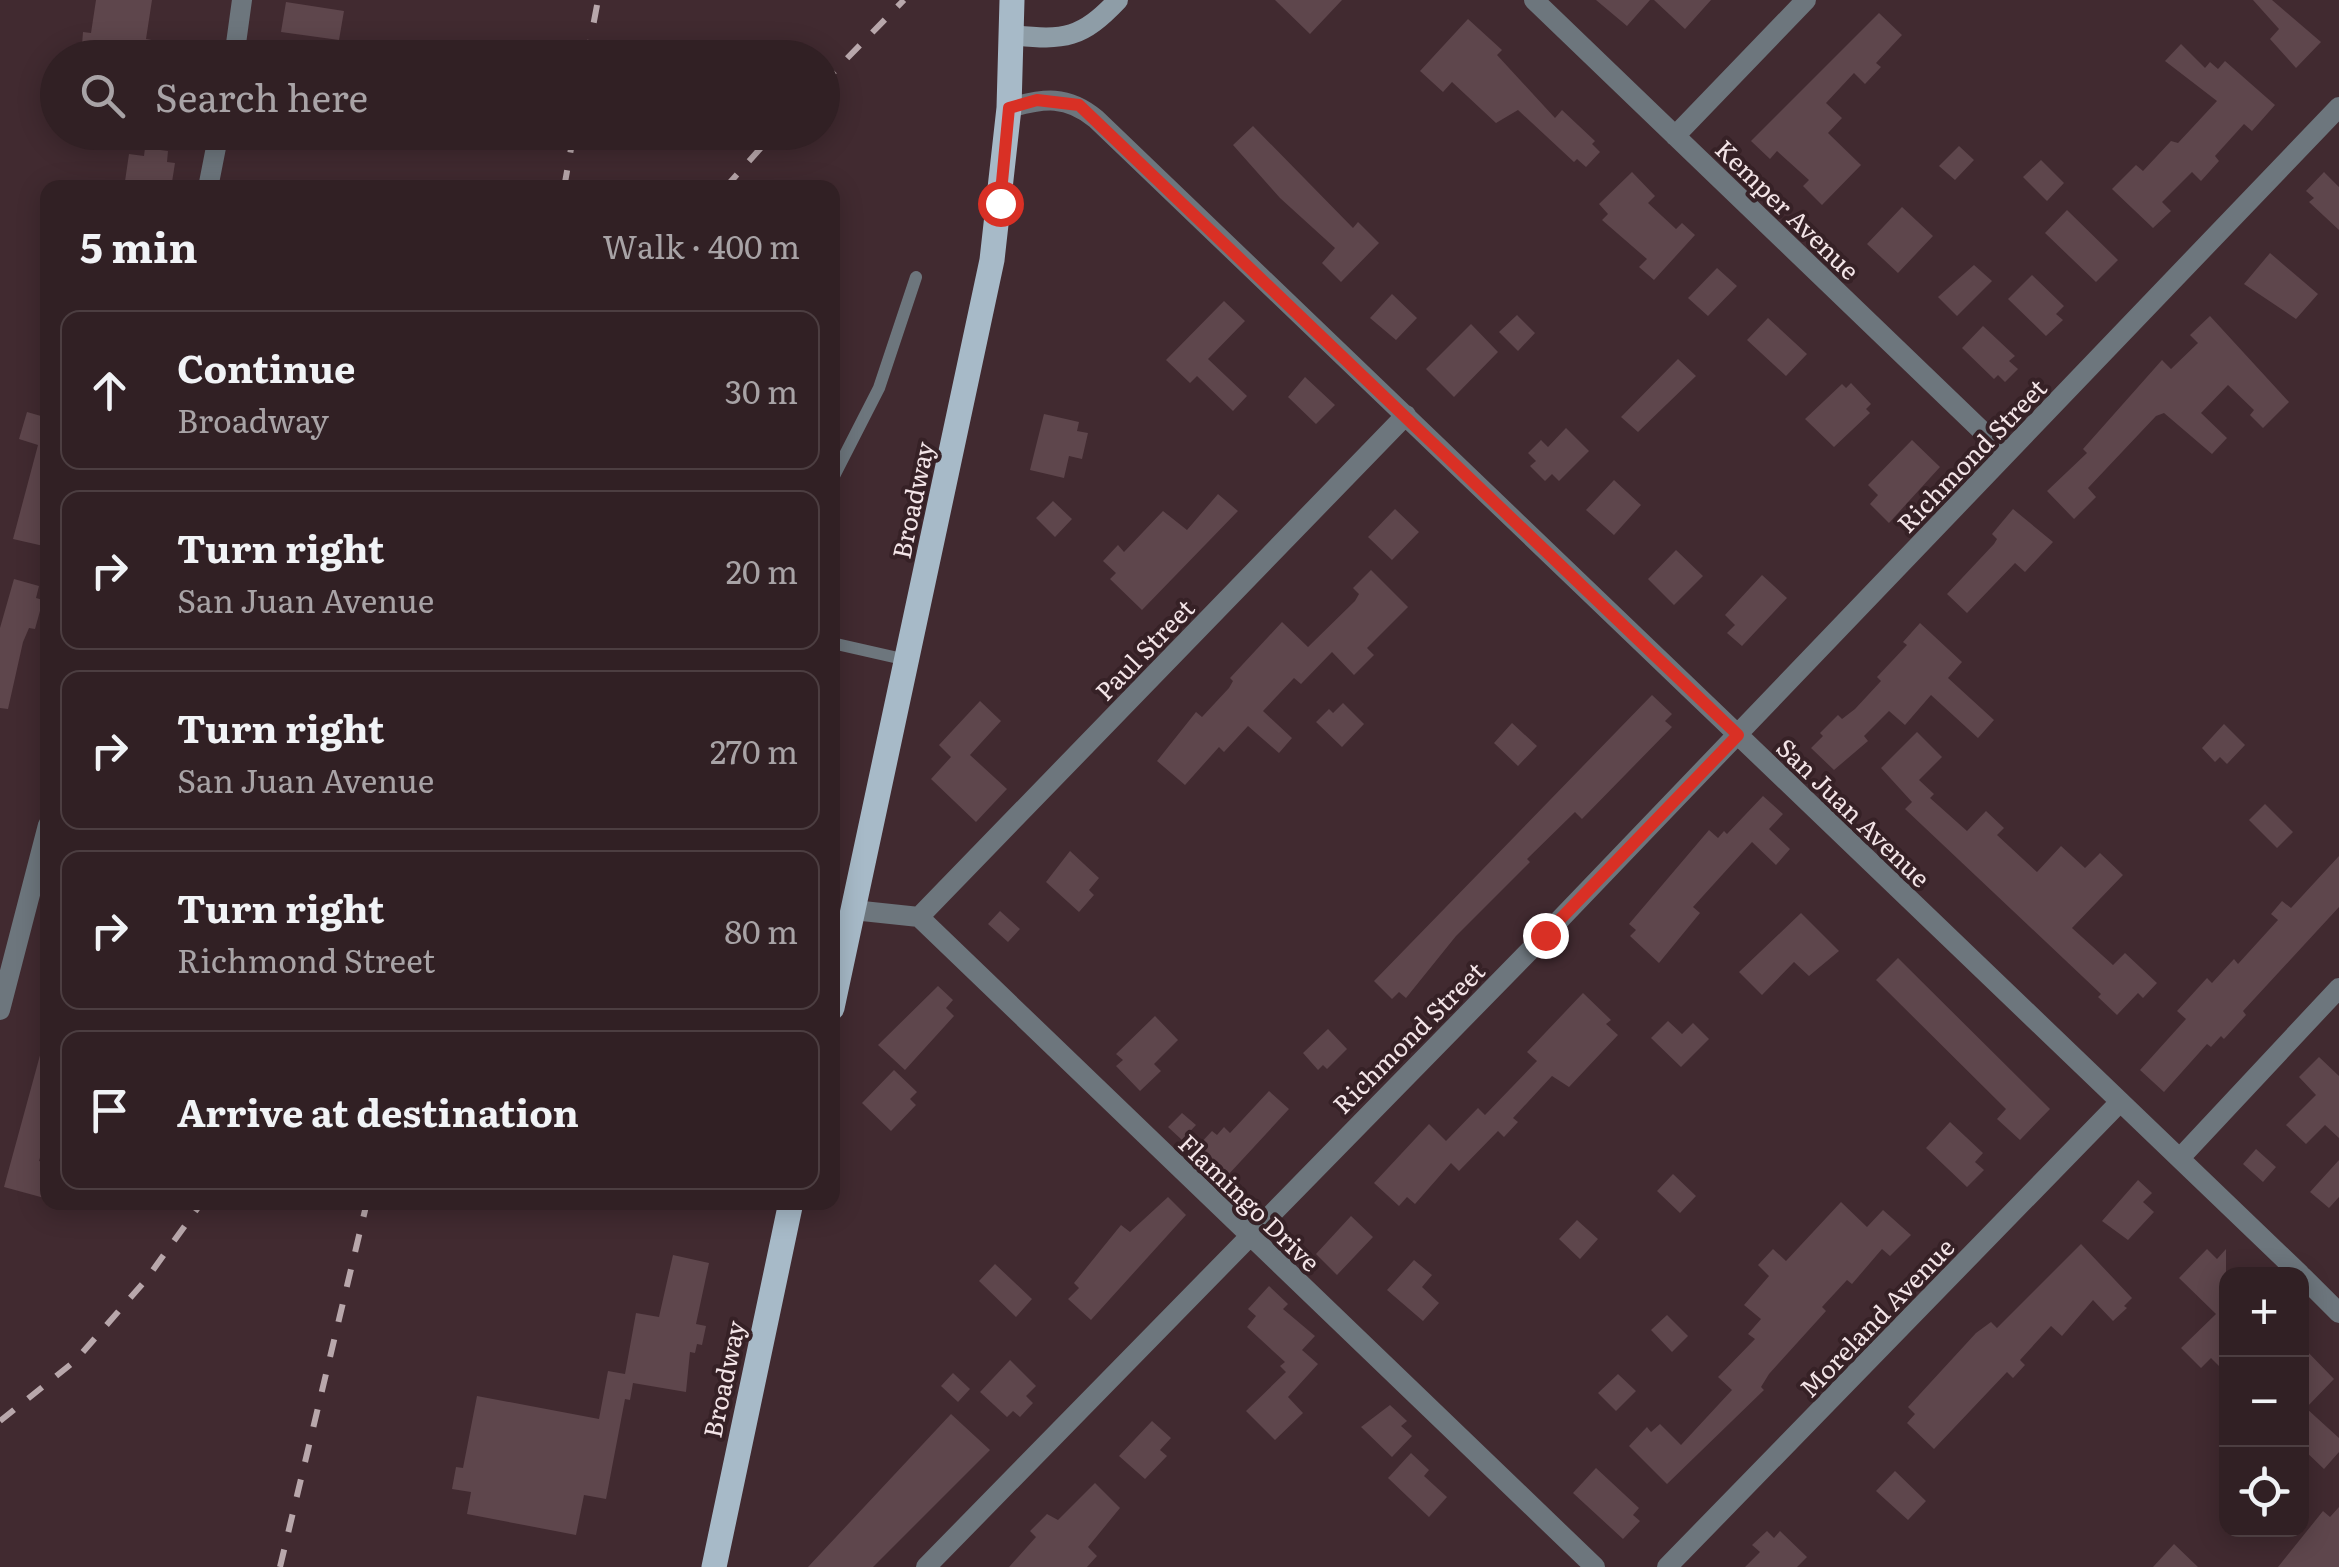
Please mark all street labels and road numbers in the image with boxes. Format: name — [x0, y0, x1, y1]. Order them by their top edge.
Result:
street label: Kemper Avenue — [1708, 130, 1868, 288]
street label: Richmond Street — [1888, 370, 2054, 540]
street label: Broadway — [882, 438, 943, 562]
street label: Paul Street — [1086, 590, 1202, 708]
street label: San Juan Avenue — [1769, 729, 1939, 895]
street label: Richmond Street — [1324, 953, 1492, 1121]
street label: Flamingo Drive — [1171, 1125, 1329, 1279]
street label: Moreland Avenue — [1790, 1229, 1962, 1405]
street label: Broadway — [693, 1317, 754, 1441]

